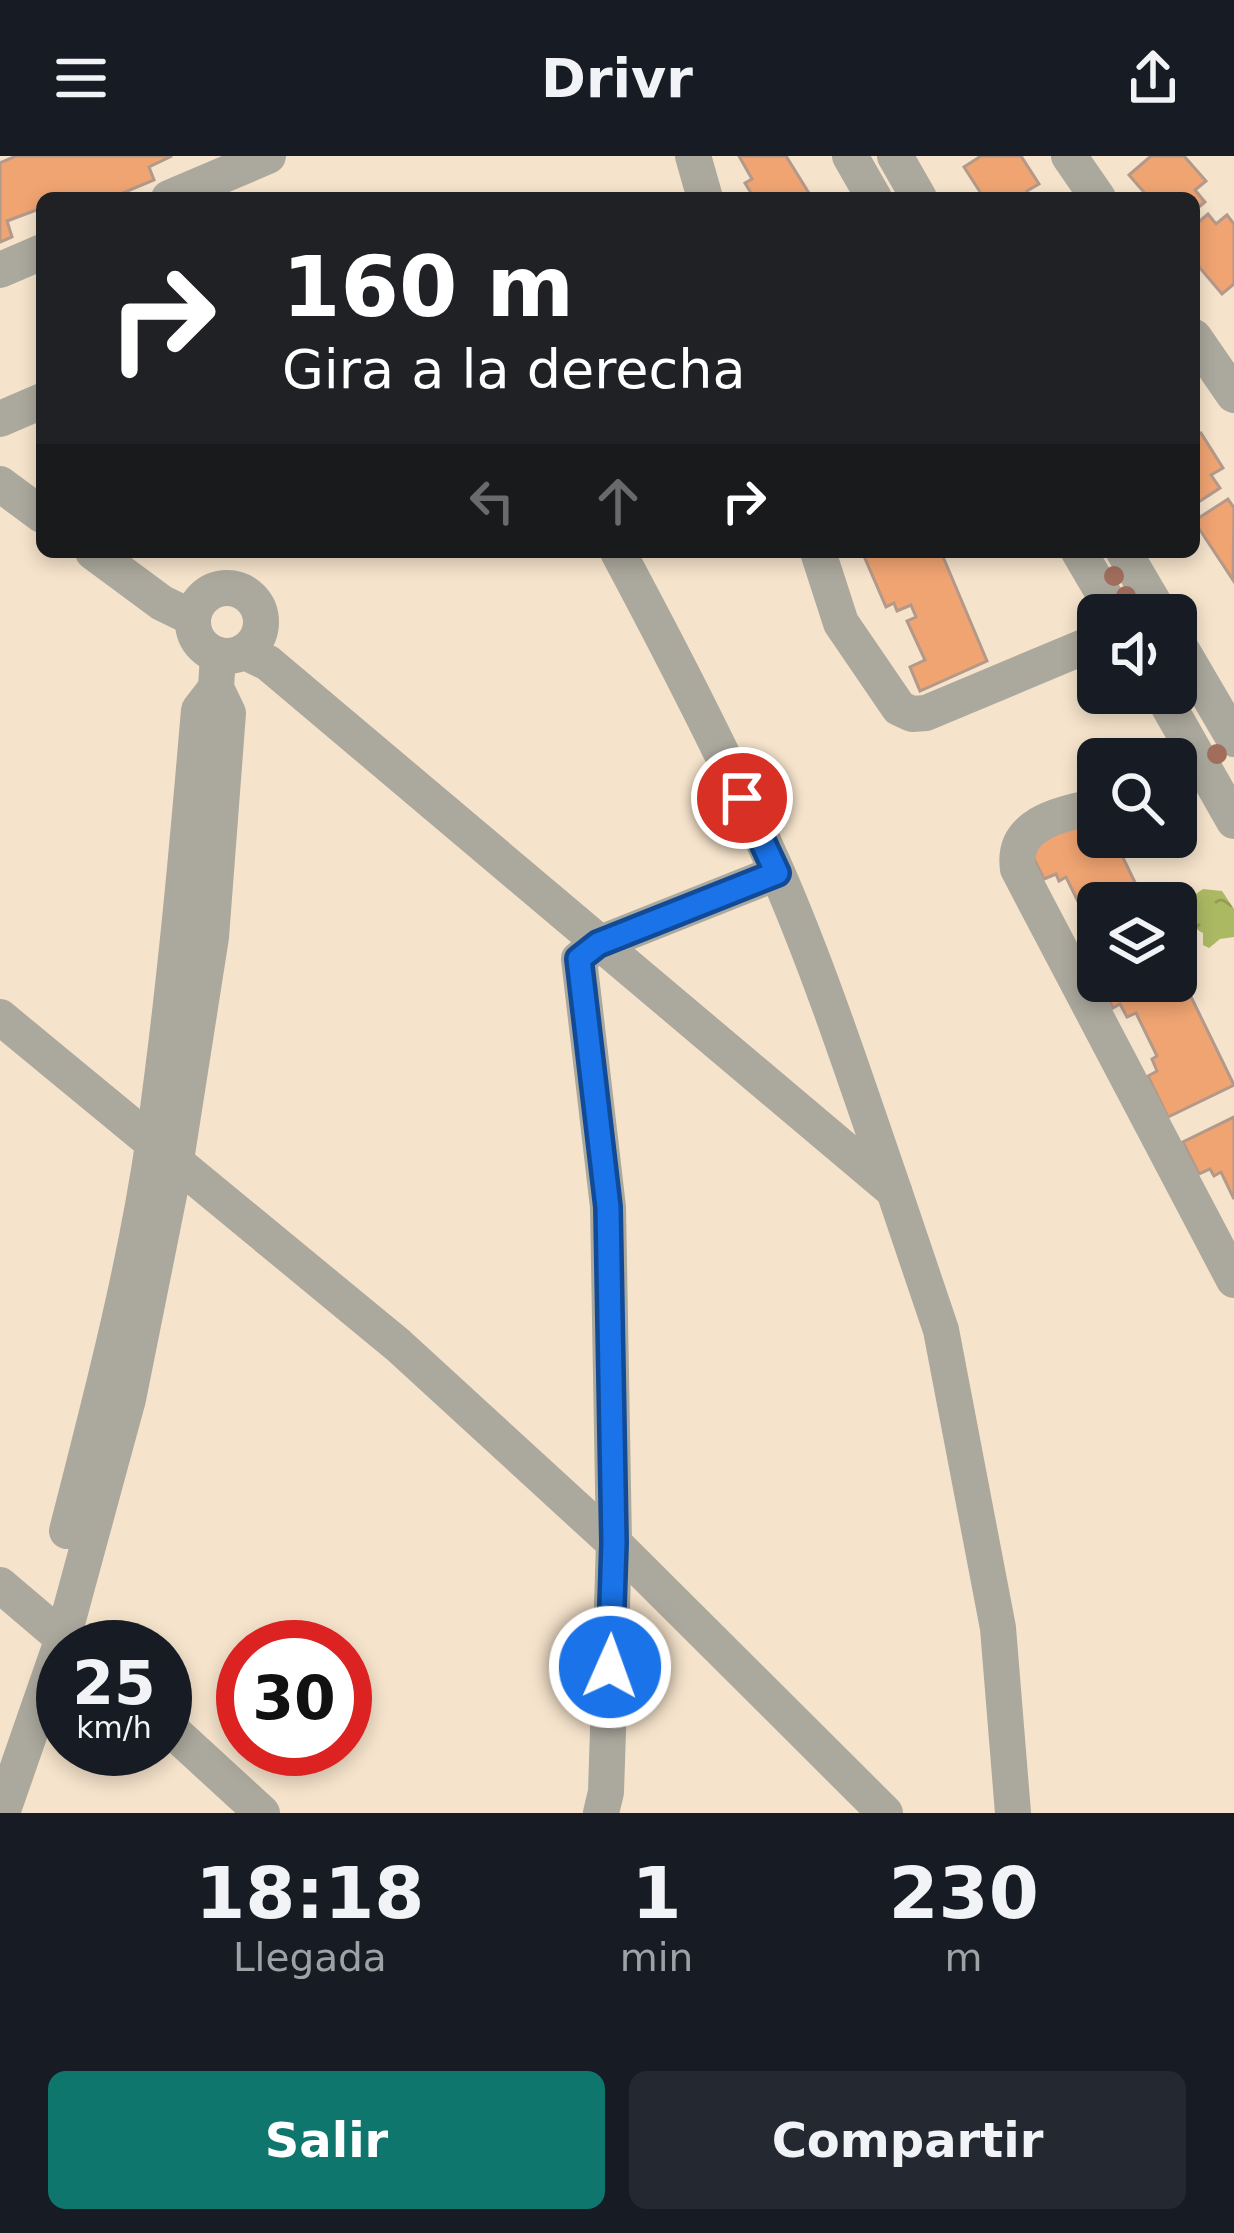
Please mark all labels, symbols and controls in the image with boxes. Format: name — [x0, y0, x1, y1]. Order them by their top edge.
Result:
icon: menu — [48, 45, 114, 111]
icon: share — [1120, 45, 1186, 111]
text: Drivr — [541, 47, 693, 110]
text: 160 m — [282, 238, 574, 336]
icon: right — [84, 240, 240, 396]
text: Gira a la derecha — [282, 338, 746, 401]
icon: left — [459, 468, 525, 534]
icon: ahead — [585, 468, 651, 534]
icon: right — [711, 468, 777, 534]
map controls — [1077, 594, 1197, 1002]
button: sound — [1077, 594, 1197, 714]
button: search — [1077, 738, 1197, 858]
pin — [691, 747, 793, 849]
icon: arrive — [709, 765, 775, 831]
button: layers — [1077, 882, 1197, 1002]
position arrow — [547, 1604, 673, 1730]
speed limit sign: 30 — [216, 1620, 372, 1776]
text: 25 — [72, 1648, 156, 1718]
text: km/h — [76, 1710, 152, 1745]
text: 18:18 — [195, 1851, 424, 1935]
text: 1 — [631, 1851, 681, 1935]
text: 230 — [888, 1851, 1039, 1935]
text: Llegada — [233, 1935, 387, 1980]
text: min — [620, 1935, 693, 1980]
text: m — [945, 1935, 983, 1980]
button: Salir — [48, 2071, 605, 2209]
button: Compartir — [629, 2071, 1186, 2209]

